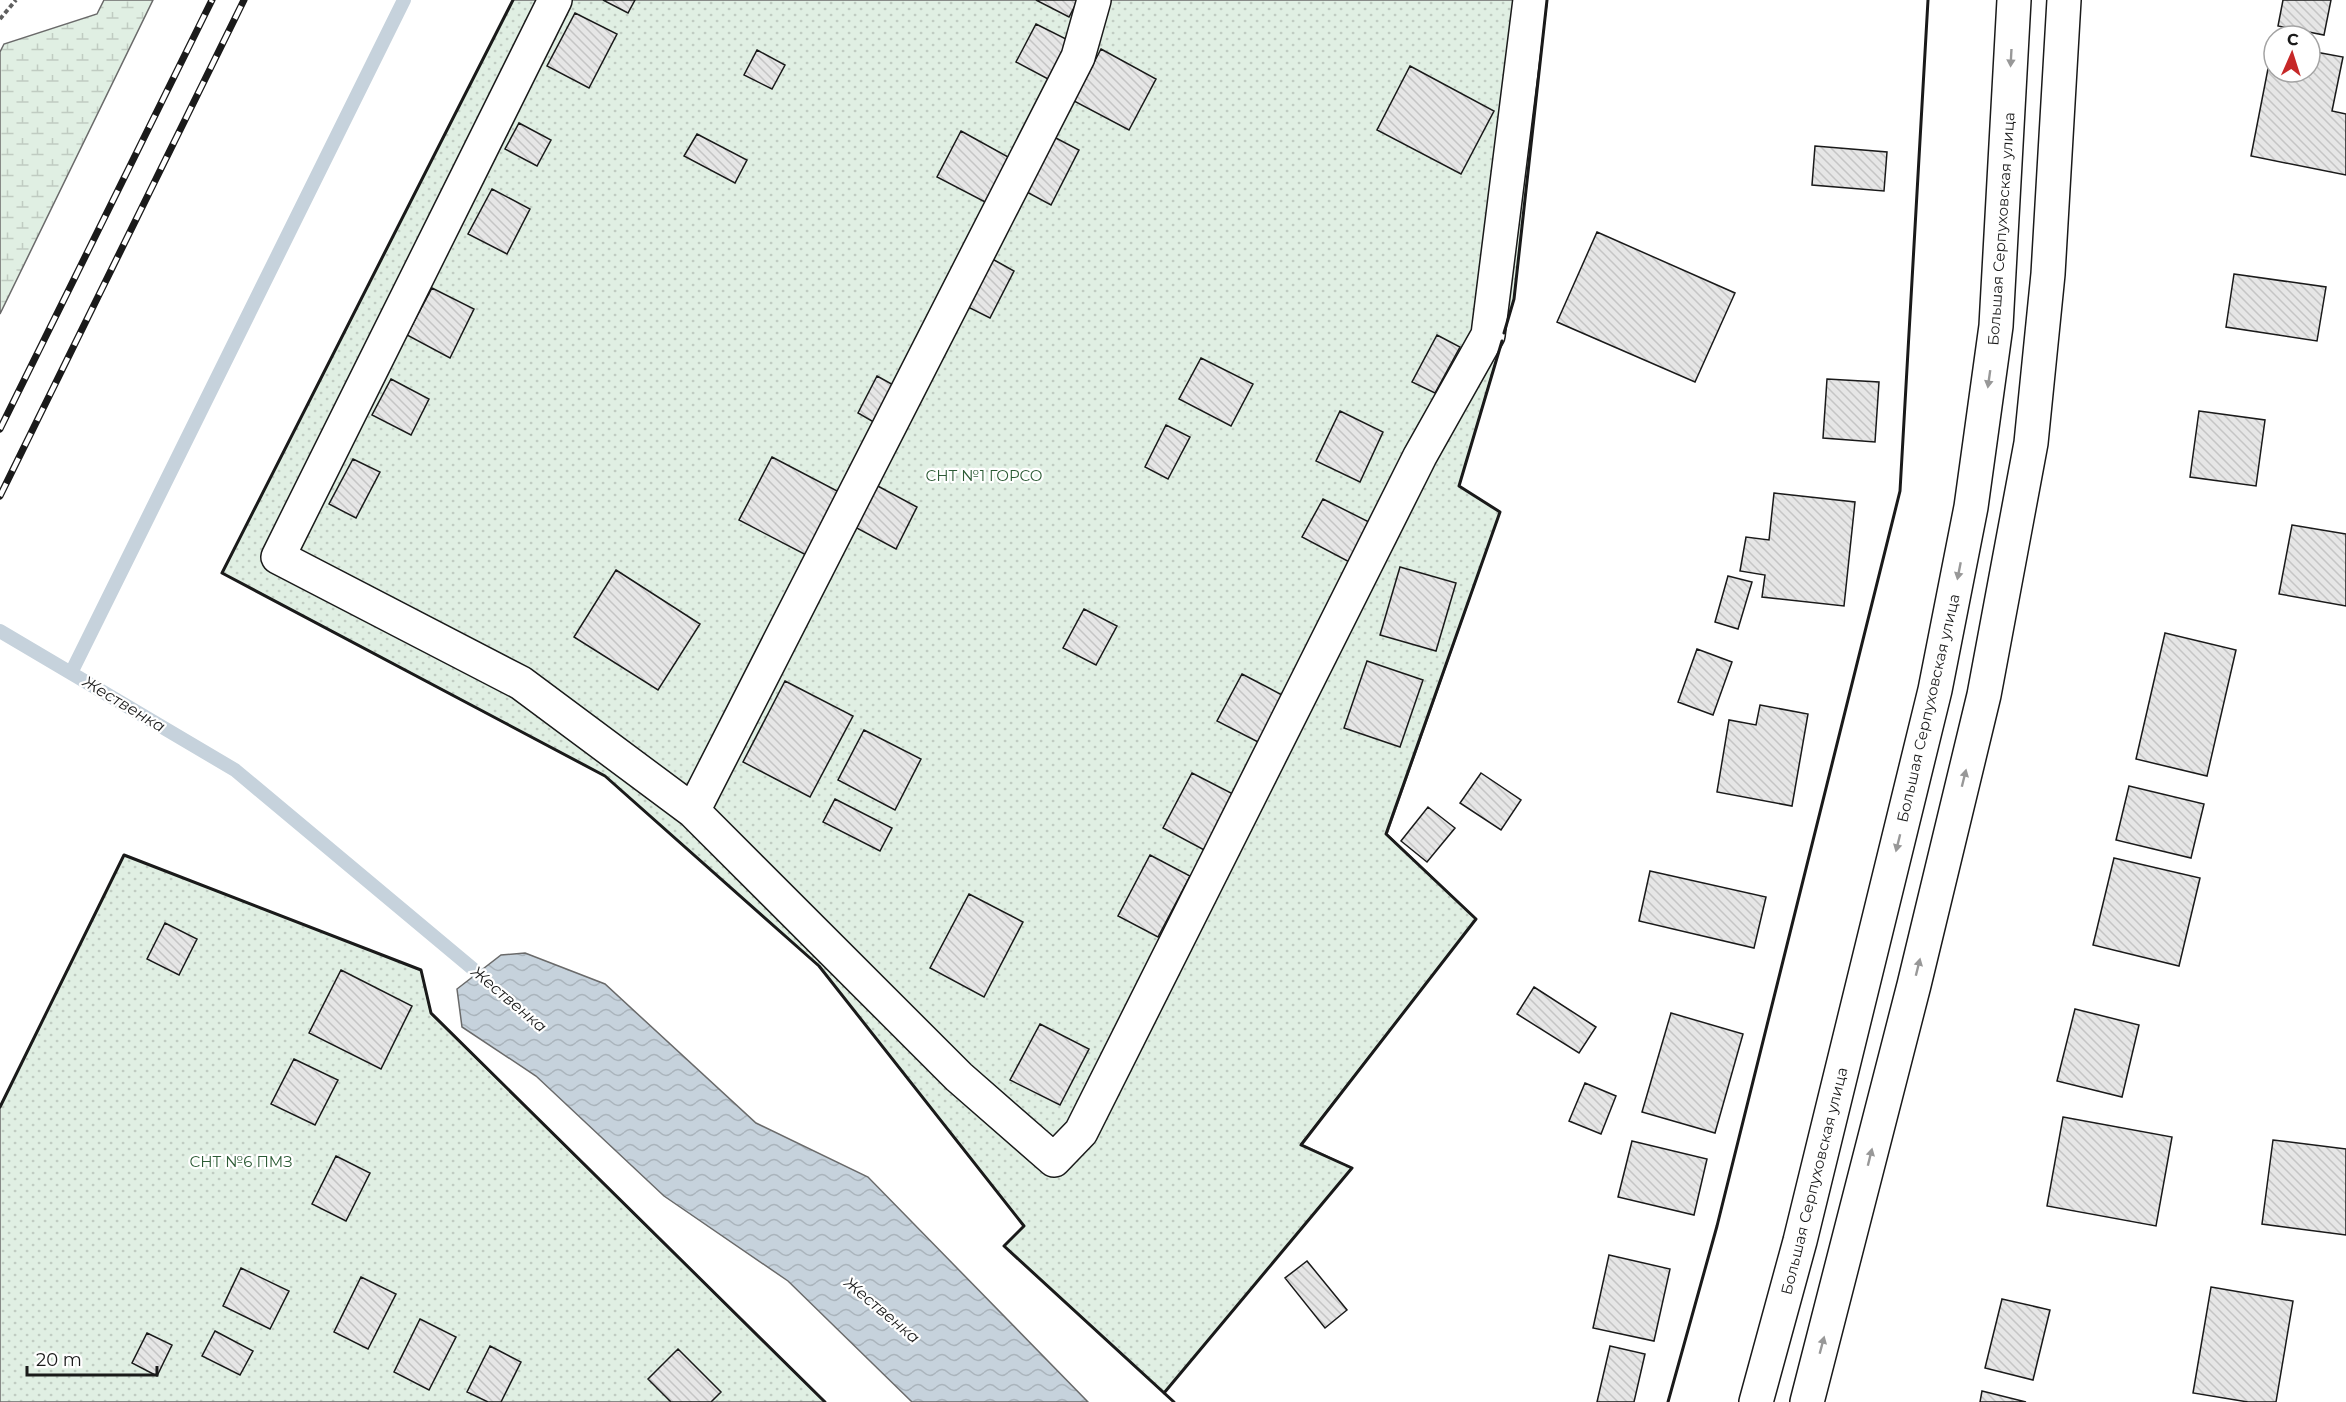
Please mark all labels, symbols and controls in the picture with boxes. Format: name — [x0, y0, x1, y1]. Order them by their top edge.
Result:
north arrow — [2262, 24, 2322, 84]
text: С — [2286, 30, 2299, 49]
one-way arrow — [2007, 49, 2016, 68]
street label: Большая Серпуховская улица — [1983, 112, 2019, 346]
one-way arrow — [1984, 369, 1993, 388]
park label: СНТ №1 ГОРСО — [925, 466, 1043, 485]
one-way arrow — [1954, 562, 1963, 581]
street label: Большая Серпуховская улица — [1892, 592, 1964, 824]
water label: Жественка — [78, 671, 169, 736]
one-way arrow — [1959, 769, 1969, 787]
one-way arrow — [1892, 834, 1902, 853]
one-way arrow — [1913, 958, 1923, 977]
water label: Жественка — [467, 961, 551, 1036]
street label: Большая Серпуховская улица — [1776, 1065, 1852, 1297]
one-way arrow — [1866, 1147, 1876, 1166]
park label: СНТ №6 ПМЗ — [189, 1152, 293, 1171]
water label: Жественка — [840, 1272, 924, 1347]
one-way arrow — [1817, 1336, 1827, 1355]
scale bar — [27, 1339, 158, 1377]
text: 20 m — [36, 1349, 82, 1371]

